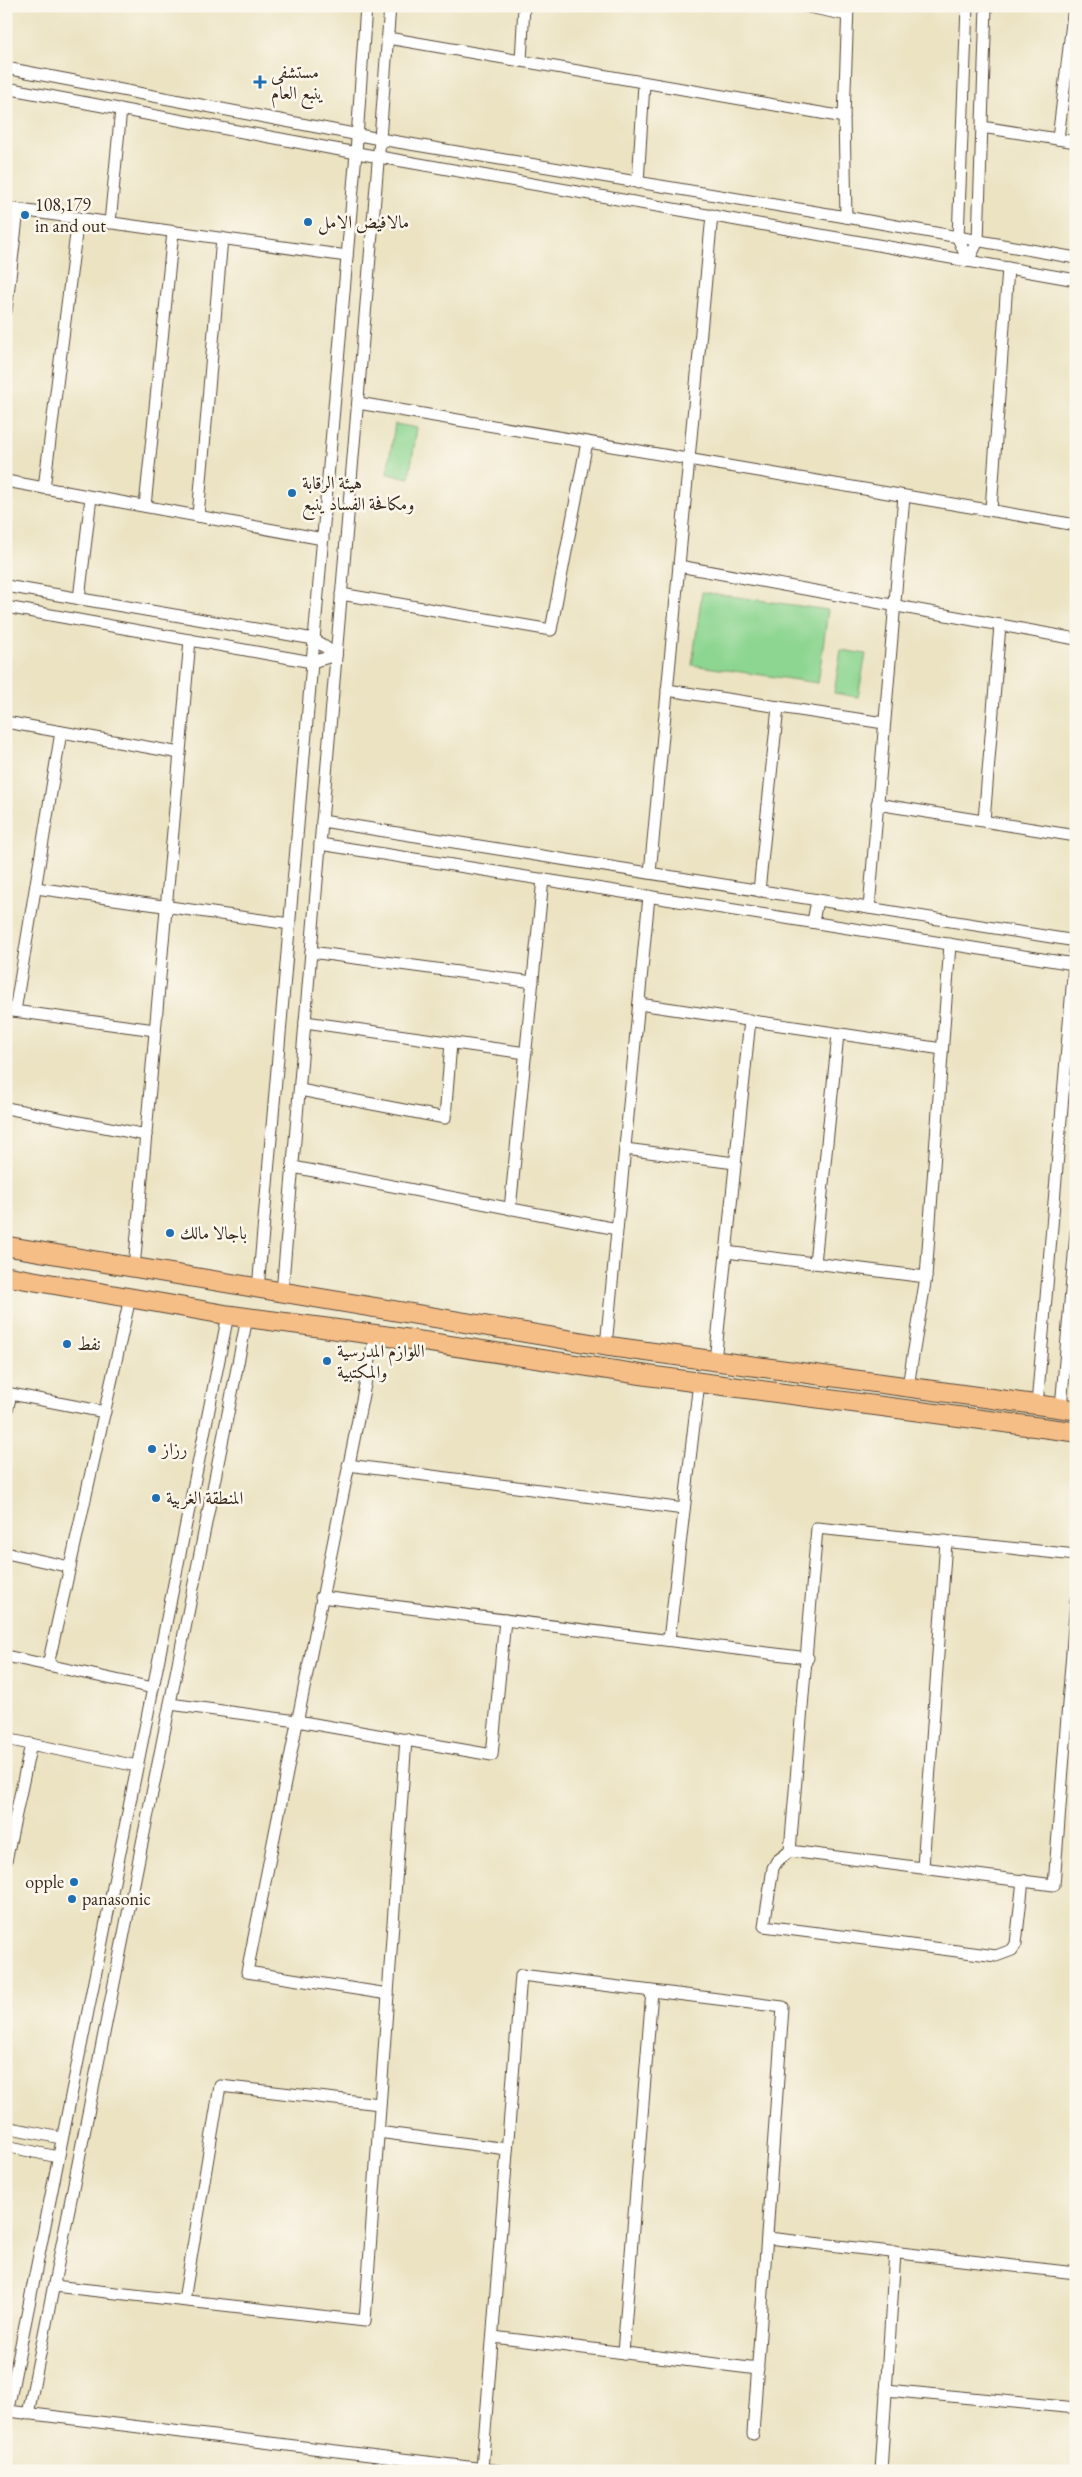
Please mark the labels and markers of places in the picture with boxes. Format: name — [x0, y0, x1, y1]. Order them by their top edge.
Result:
place label: مستشفى ينبع العام — [271, 60, 324, 109]
marker: مستشفى ينبع العام — [253, 75, 267, 89]
place label: 108,179 in and out — [35, 193, 106, 237]
marker: 108,179 in and out — [19, 209, 31, 221]
place label: مالافيض الامل — [318, 210, 409, 235]
marker: مالافيض الامل — [302, 216, 314, 228]
place label: هيئة الرقابة ومكافحة الفساد ينبع — [302, 471, 415, 520]
marker: هيئة الرقابة ومكافحة الفساد ينبع — [286, 487, 298, 499]
place label: باجالا مالك — [180, 1221, 247, 1244]
marker: باجالا مالك — [164, 1227, 176, 1239]
place label: نفط — [77, 1332, 101, 1355]
marker: نفط — [61, 1338, 73, 1350]
place label: اللوازم المدرسية والمكتبية — [337, 1339, 425, 1383]
marker: اللوازم المدرسية والمكتبية — [321, 1355, 333, 1367]
place label: رزاز — [160, 1437, 187, 1460]
marker: رزاز — [146, 1443, 158, 1455]
place label: المنطقة الغربية — [166, 1486, 244, 1510]
marker: المنطقة الغربية — [150, 1492, 162, 1504]
place label: opple — [25, 1870, 64, 1893]
marker: opple — [68, 1876, 80, 1888]
place label: panasonic — [82, 1887, 151, 1910]
marker: panasonic — [66, 1893, 78, 1905]

